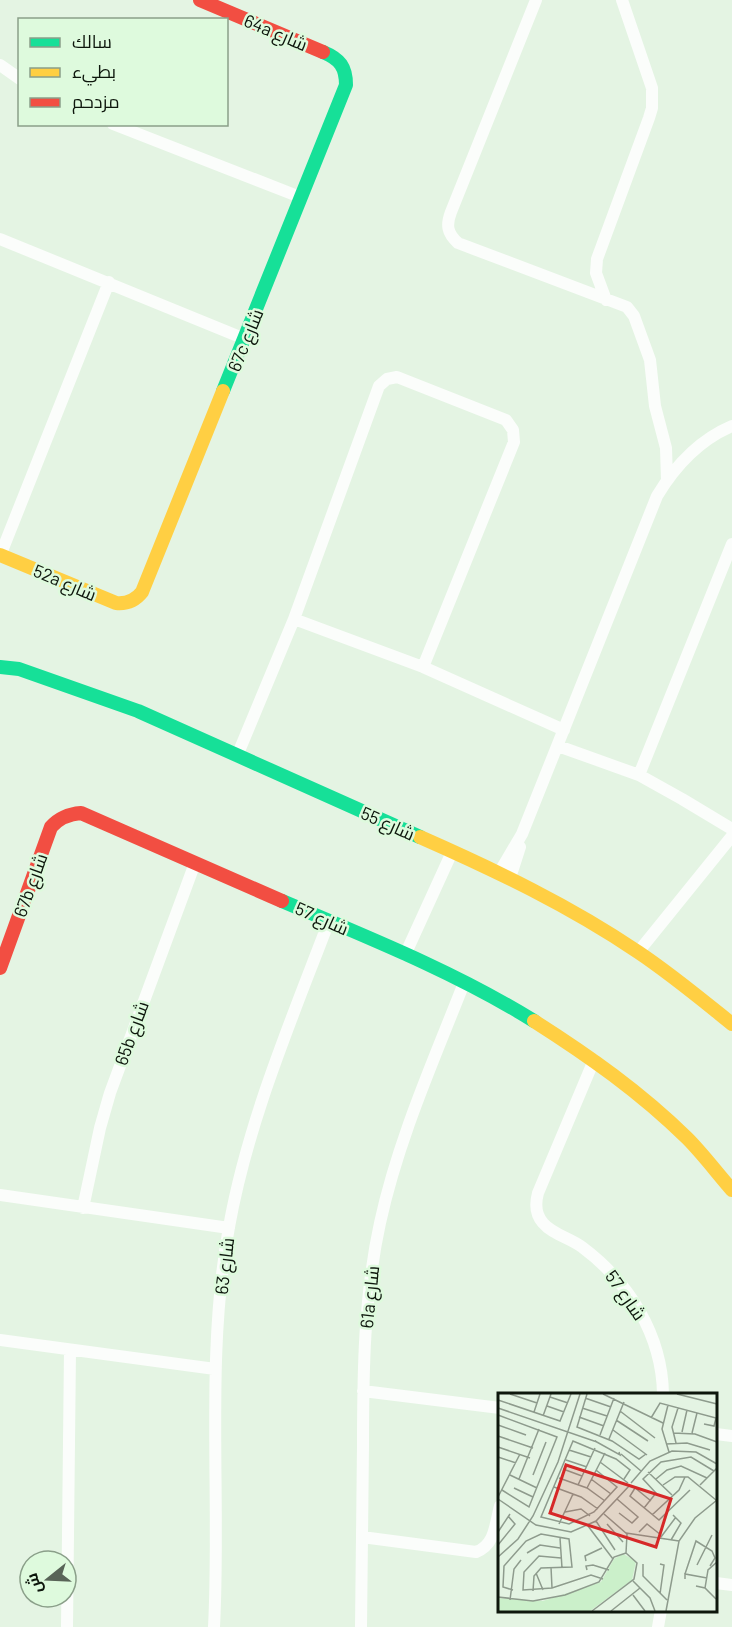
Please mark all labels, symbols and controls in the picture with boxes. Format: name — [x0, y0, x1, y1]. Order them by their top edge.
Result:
street label: 64a شارع — [240, 9, 311, 57]
legend — [18, 18, 228, 126]
text: سالك — [72, 30, 112, 52]
text: بطيء — [72, 60, 116, 86]
text: مزدحم — [72, 90, 120, 114]
street label: 67c شارع — [223, 305, 269, 375]
street label: 52a شارع — [29, 559, 100, 607]
street label: شارع 55 — [357, 801, 419, 846]
street label: 67b شارع — [8, 850, 54, 921]
street label: شارع 57 — [291, 897, 352, 941]
street label: 65b شارع — [109, 998, 155, 1069]
street label: شارع 63 — [210, 1236, 240, 1296]
street label: 61a شارع — [355, 1265, 385, 1330]
street label: شارع 57 — [599, 1266, 651, 1325]
inset map — [498, 1393, 717, 1612]
north arrow — [18, 1549, 78, 1609]
text: ش — [21, 1571, 46, 1596]

